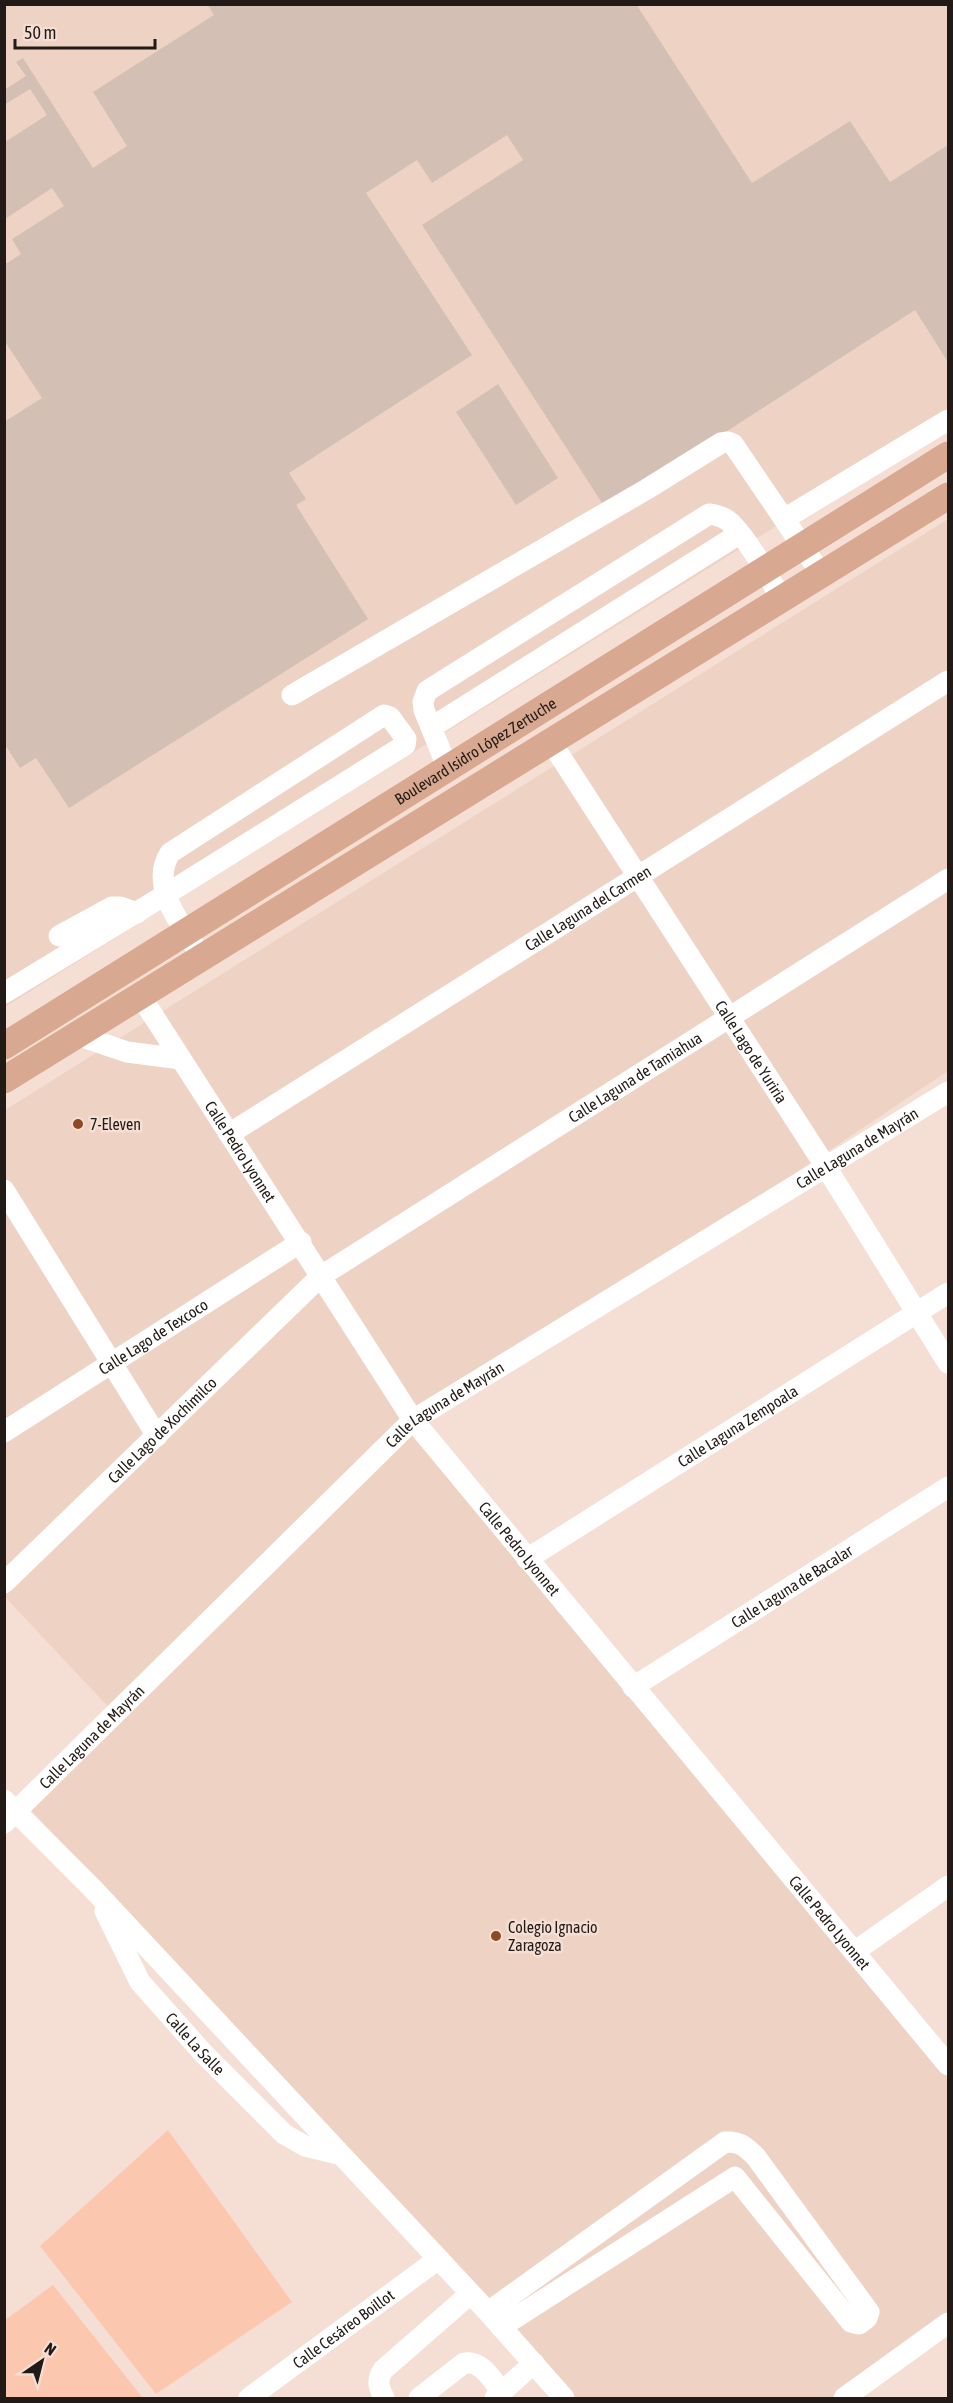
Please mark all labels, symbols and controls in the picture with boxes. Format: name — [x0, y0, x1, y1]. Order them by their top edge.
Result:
scale bar — [15, 12, 154, 50]
text: 50 m — [24, 22, 56, 43]
street label: Boulevard Isidro López Zertuche — [391, 694, 559, 808]
street label: Calle Laguna del Carmen — [521, 862, 654, 954]
street label: Calle Lago de Yuriria — [712, 997, 791, 1106]
street label: Calle Laguna de Tamiahua — [565, 1028, 705, 1126]
street label: Calle Pedro Lyonnet — [201, 1098, 280, 1206]
street label: Calle Laguna de Mayrán — [793, 1104, 921, 1192]
place label: 7-Eleven — [90, 1115, 141, 1133]
marker: 7-Eleven — [71, 1117, 85, 1131]
street label: Calle Lago de Texcoco — [95, 1295, 211, 1378]
street label: Calle Laguna de Mayrán — [382, 1358, 507, 1451]
street label: Calle Lago de Xochimilco — [104, 1373, 220, 1487]
street label: Calle Laguna Zempoala — [674, 1381, 801, 1471]
street label: Calle Pedro Lyonnet — [475, 1498, 564, 1599]
street label: Calle Laguna de Bacalar — [728, 1541, 856, 1631]
street label: Calle Laguna de Mayrán — [36, 1681, 148, 1792]
street label: Calle Pedro Lyonnet — [786, 1872, 874, 1973]
place label: Colegio Ignacio Zaragoza — [508, 1918, 598, 1955]
marker: Colegio Ignacio Zaragoza — [489, 1929, 503, 1943]
street label: Calle La Salle — [162, 2009, 228, 2078]
street label: Calle Cesáreo Boillot — [289, 2285, 398, 2372]
north arrow — [12, 2331, 72, 2391]
text: N — [42, 2339, 60, 2359]

